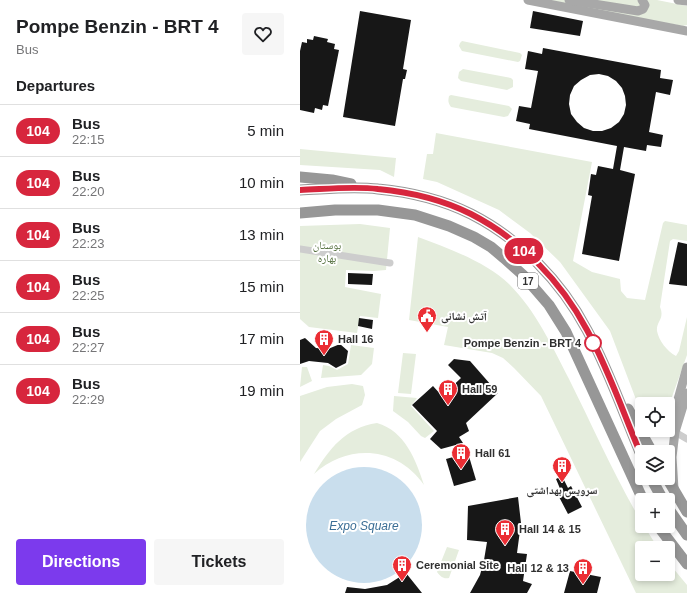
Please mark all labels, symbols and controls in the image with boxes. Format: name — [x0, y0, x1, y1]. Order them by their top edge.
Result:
button: heart — [242, 13, 284, 55]
text: Pompe Benzin - BRT 4 — [16, 16, 219, 37]
text: Bus — [16, 42, 38, 57]
text: Departures — [16, 77, 95, 94]
text: Bus — [72, 115, 100, 132]
text: 5 min — [247, 122, 284, 139]
text: 104 — [26, 123, 50, 139]
text: 22:15 — [72, 132, 105, 147]
text: Bus — [72, 167, 100, 184]
text: 10 min — [239, 174, 284, 191]
text: 104 — [26, 175, 50, 191]
text: 22:20 — [72, 184, 105, 199]
text: Bus — [72, 219, 100, 236]
text: 13 min — [239, 226, 284, 243]
text: 104 — [26, 227, 50, 243]
text: 22:23 — [72, 236, 105, 251]
line badge: 104 — [501, 238, 547, 264]
park label: بوستان بهاره — [313, 239, 341, 264]
text: 104 — [512, 243, 536, 259]
text: Bus — [72, 271, 100, 288]
road number: 17 — [518, 273, 538, 289]
text: 15 min — [239, 278, 284, 295]
text: 104 — [26, 279, 50, 295]
text: 22:25 — [72, 288, 105, 303]
public building icon: آتش نشانی — [416, 305, 438, 333]
place label: آتش نشانی — [441, 310, 487, 324]
text: Bus — [72, 323, 100, 340]
building icon: Hall 16 — [313, 328, 335, 356]
text: 17 min — [239, 330, 284, 347]
text: 104 — [26, 331, 50, 347]
place label: Hall 16 — [338, 333, 373, 345]
marker: Pompe Benzin - BRT 4 — [584, 334, 602, 352]
place label: Pompe Benzin - BRT 4 — [464, 337, 582, 349]
text: 22:27 — [72, 340, 105, 355]
text: Bus — [72, 375, 100, 392]
building icon: Hall 59 — [437, 378, 459, 406]
text: 19 min — [239, 382, 284, 399]
text: 104 — [26, 383, 50, 399]
place label: Hall 59 — [462, 383, 497, 395]
text: 22:29 — [72, 392, 105, 407]
map controls — [635, 397, 675, 581]
button: locate — [635, 397, 675, 437]
building icon: Hall 61 — [450, 442, 472, 470]
button: layers — [635, 445, 675, 485]
place label: Hall 61 — [475, 447, 510, 459]
building icon: سرویس بهداشتی — [551, 455, 573, 483]
place label: سرویس بهداشتی — [527, 484, 598, 498]
button: + — [635, 493, 675, 533]
building icon: Hall 14 & 15 — [494, 518, 516, 546]
water label: Expo Square — [329, 519, 399, 533]
place label: Hall 14 & 15 — [519, 523, 581, 535]
button: Directions — [16, 539, 146, 585]
button: Tickets — [154, 539, 284, 585]
button: − — [635, 541, 675, 581]
building icon: Ceremonial Site — [391, 554, 413, 582]
building icon: Hall 12 & 13 — [572, 557, 594, 585]
place label: Ceremonial Site — [416, 559, 499, 571]
place label: Hall 12 & 13 — [507, 562, 569, 574]

